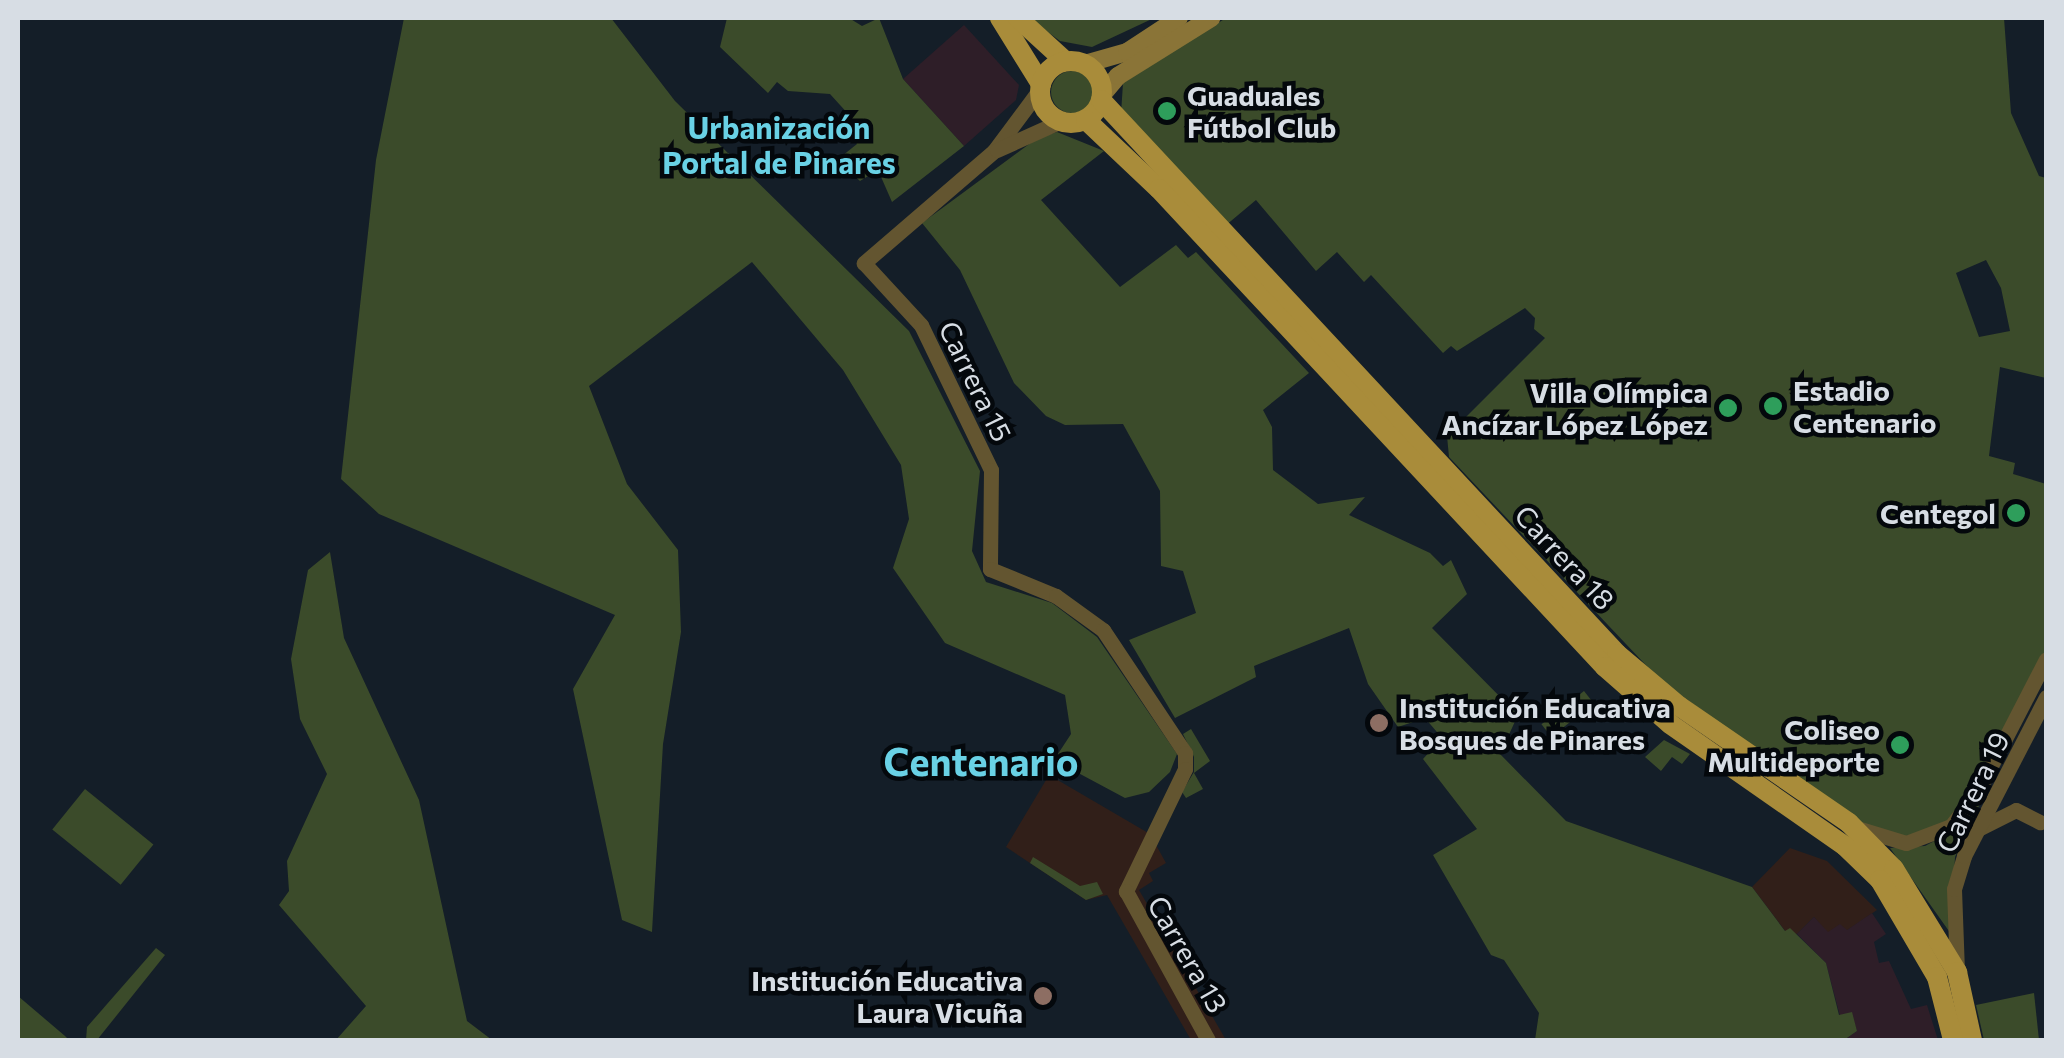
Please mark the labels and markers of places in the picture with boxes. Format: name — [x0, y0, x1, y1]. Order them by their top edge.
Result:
place label: Guaduales Fútbol Club — [1187, 78, 1336, 144]
marker: Guaduales Fútbol Club — [1156, 100, 1178, 122]
place label: Estadio Centenario — [1793, 373, 1937, 439]
place label: Villa Olímpica Ancízar López López — [1441, 375, 1708, 441]
marker: Estadio Centenario — [1762, 395, 1784, 417]
marker: Villa Olímpica Ancízar López López — [1717, 397, 1739, 419]
place label: Centegol — [1880, 496, 1996, 530]
marker: Centegol — [2005, 502, 2027, 524]
place label: Institución Educativa Bosques de Pinares — [1399, 690, 1671, 756]
marker: Institución Educativa Bosques de Pinares — [1368, 712, 1390, 734]
place label: Coliseo Multideporte — [1708, 712, 1880, 778]
marker: Coliseo Multideporte — [1889, 734, 1911, 756]
place label: Institución Educativa Laura Vicuña — [751, 963, 1023, 1029]
marker: Institución Educativa Laura Vicuña — [1032, 985, 1054, 1007]

